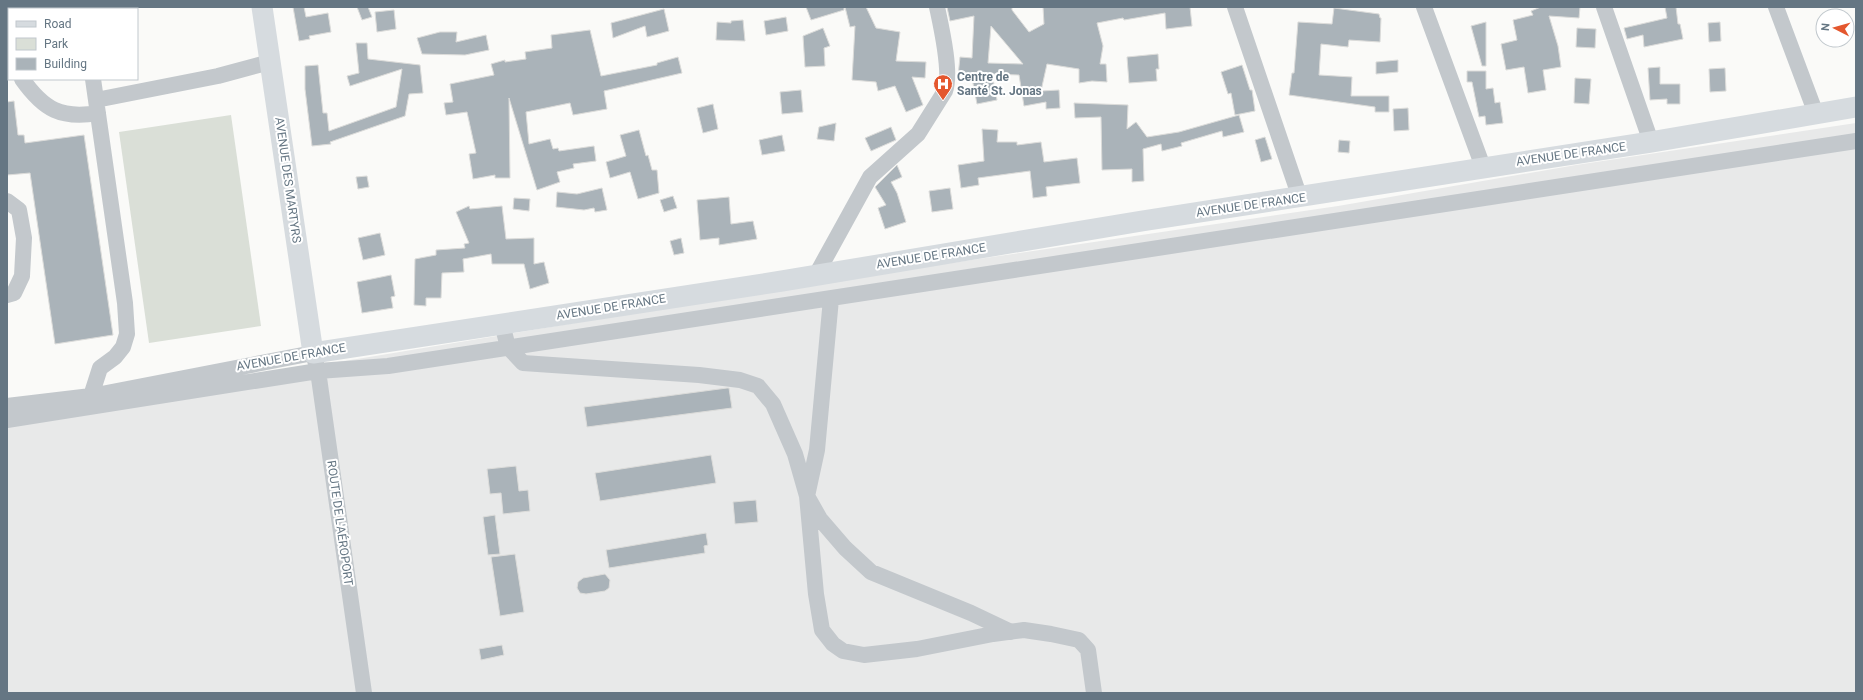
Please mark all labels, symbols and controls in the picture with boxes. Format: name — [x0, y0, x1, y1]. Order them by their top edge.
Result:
legend — [8, 8, 138, 80]
north arrow — [1815, 8, 1855, 48]
text: Road — [44, 17, 72, 31]
text: N — [1819, 22, 1832, 32]
text: Park — [44, 37, 69, 51]
text: Building — [44, 57, 87, 71]
place label: Centre de Santé St. Jonas — [957, 70, 1042, 98]
hospital icon: Centre de Santé St. Jonas — [932, 73, 954, 101]
street label: AVENUE DES MARTYRS — [272, 116, 304, 244]
street label: AVENUE DE FRANCE — [1515, 139, 1627, 169]
street label: AVENUE DE FRANCE — [1195, 190, 1307, 220]
street label: AVENUE DE FRANCE — [875, 240, 987, 272]
street label: AVENUE DE FRANCE — [555, 291, 667, 323]
street label: AVENUE DE FRANCE — [235, 340, 347, 373]
street label: ROUTE DE L'AÉROPORT — [324, 459, 357, 586]

